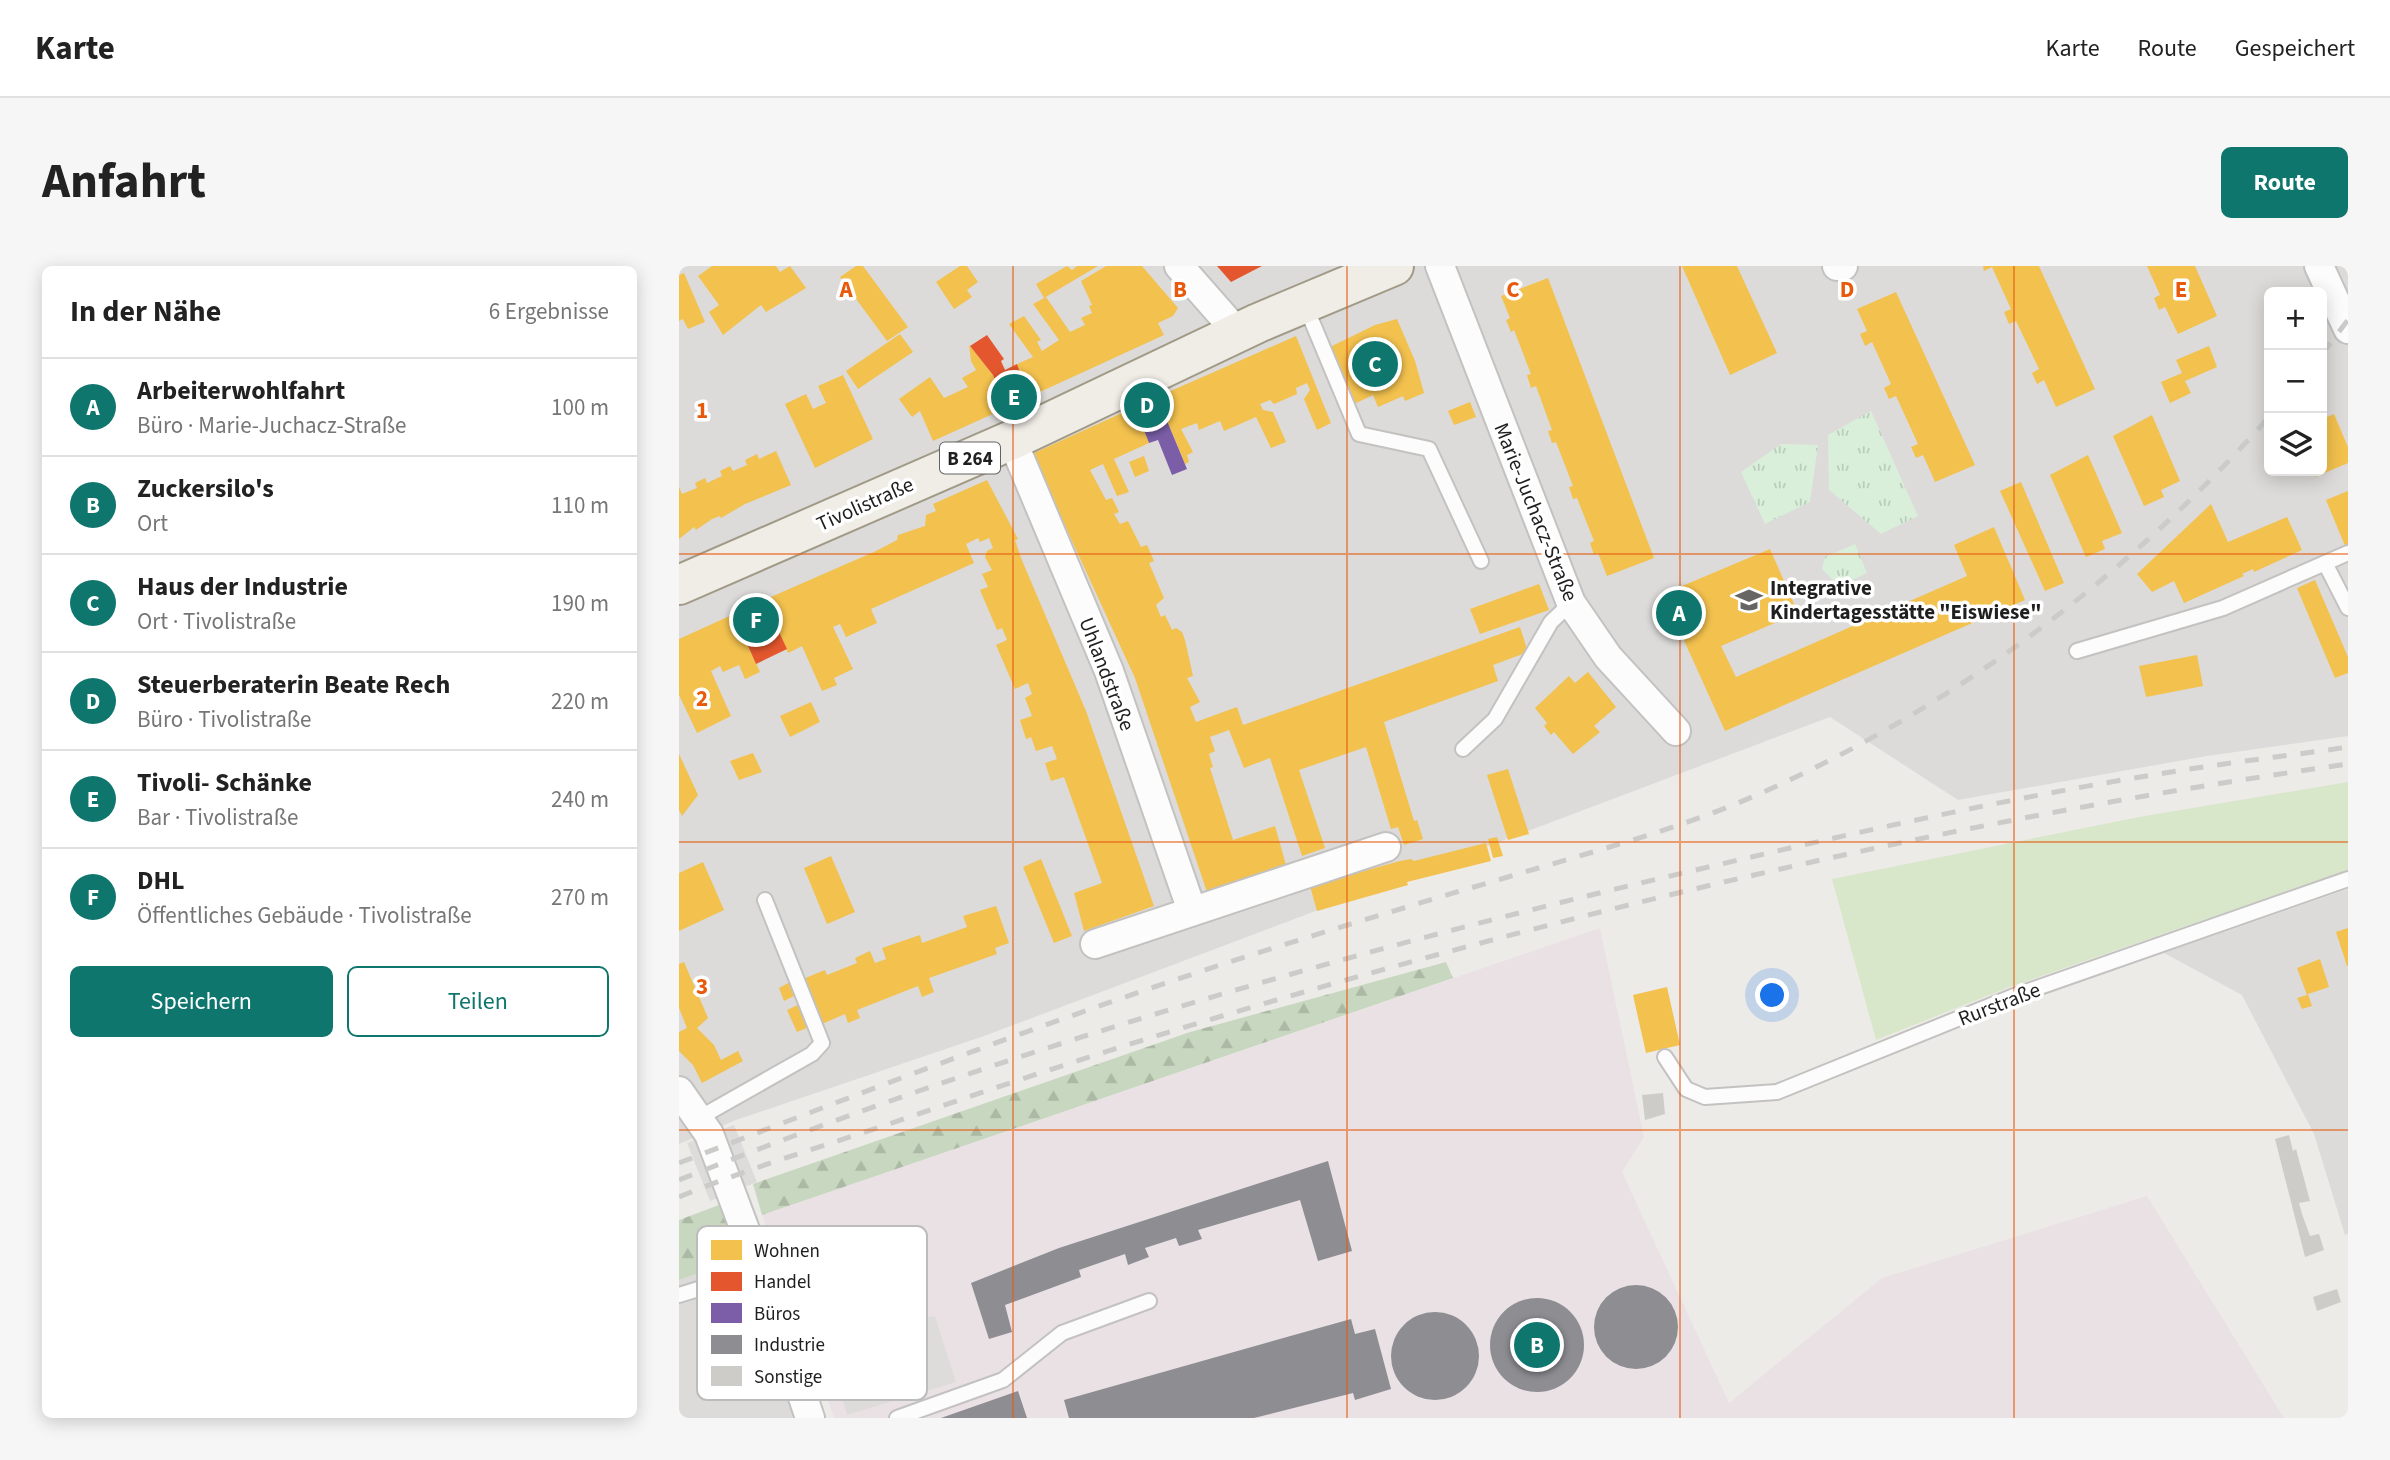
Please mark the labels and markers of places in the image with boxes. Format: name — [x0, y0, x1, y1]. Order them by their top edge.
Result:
pin: C — [1352, 338, 1398, 390]
pin: E — [991, 371, 1037, 423]
pin: D — [1124, 379, 1170, 431]
place label: Integrative Kindertagesstätte "Eiswiese" — [1770, 573, 2042, 627]
school or university icon: Integrative Kindertagesstätte "Eiswiese" — [1734, 585, 1764, 615]
pin: A — [1656, 587, 1702, 639]
pin: F — [733, 594, 779, 646]
pin: B — [1514, 1319, 1560, 1371]

